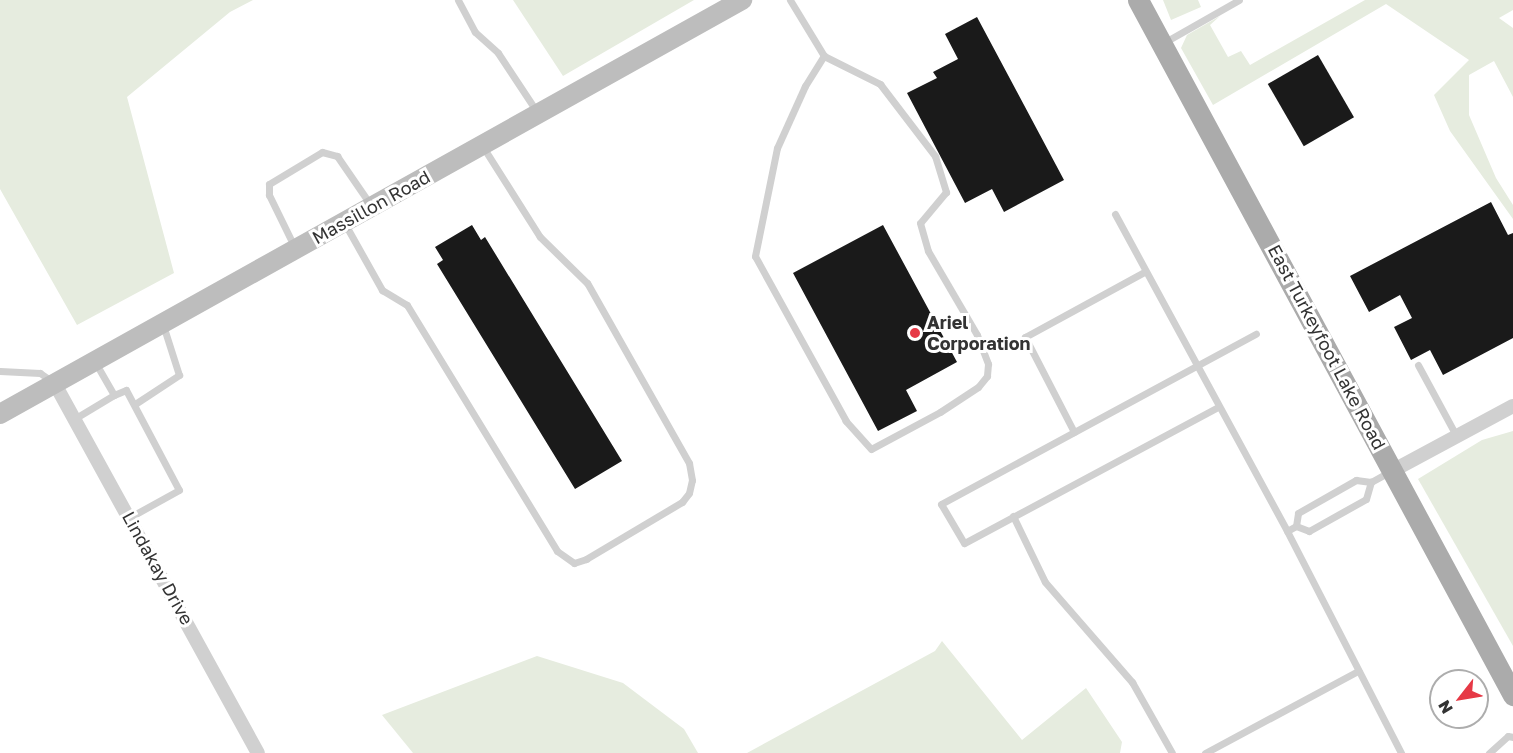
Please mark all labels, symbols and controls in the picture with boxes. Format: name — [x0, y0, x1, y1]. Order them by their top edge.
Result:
street label: Massillon Road — [308, 166, 434, 248]
street label: East Turkeyfoot Lake Road — [1264, 241, 1390, 453]
place label: Ariel Corporation — [927, 312, 1030, 354]
marker: Ariel Corporation — [908, 326, 922, 340]
street label: Lindakay Drive — [118, 507, 198, 629]
north arrow — [1429, 669, 1489, 729]
text: N — [1434, 697, 1457, 718]

